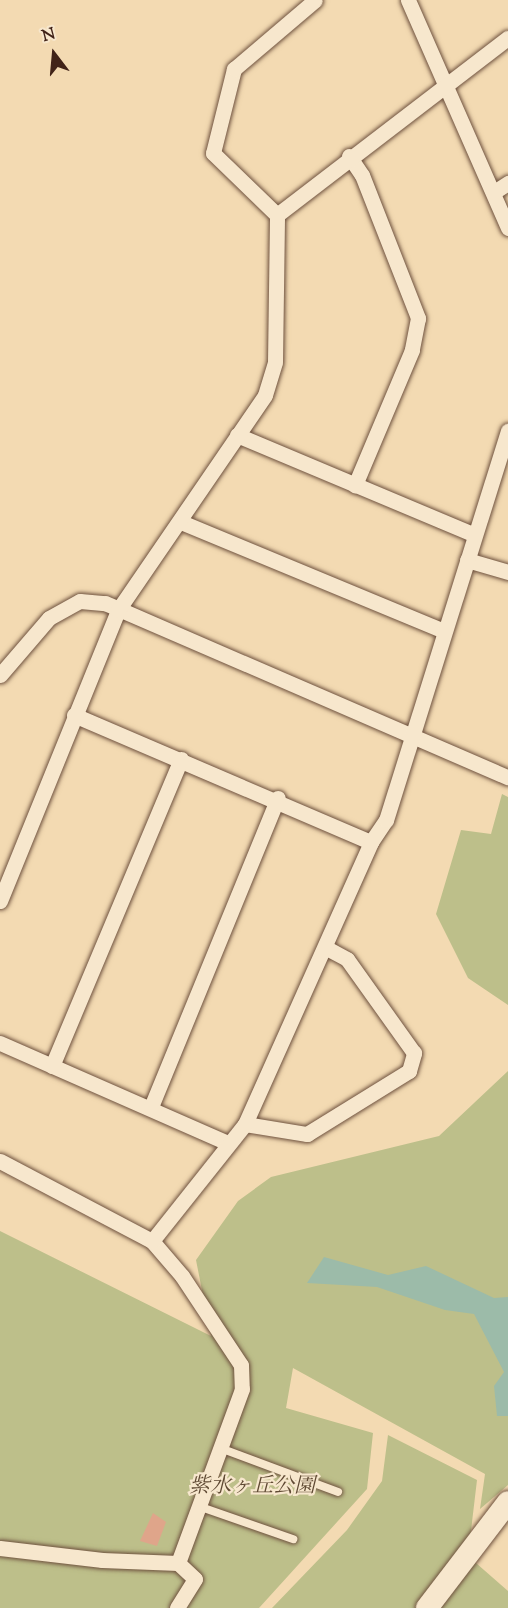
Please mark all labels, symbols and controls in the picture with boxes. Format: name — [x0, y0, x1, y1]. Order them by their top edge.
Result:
text: N — [40, 23, 58, 49]
north arrow — [24, 24, 84, 84]
park label: 紫水ヶ丘公園 — [189, 1474, 315, 1500]

